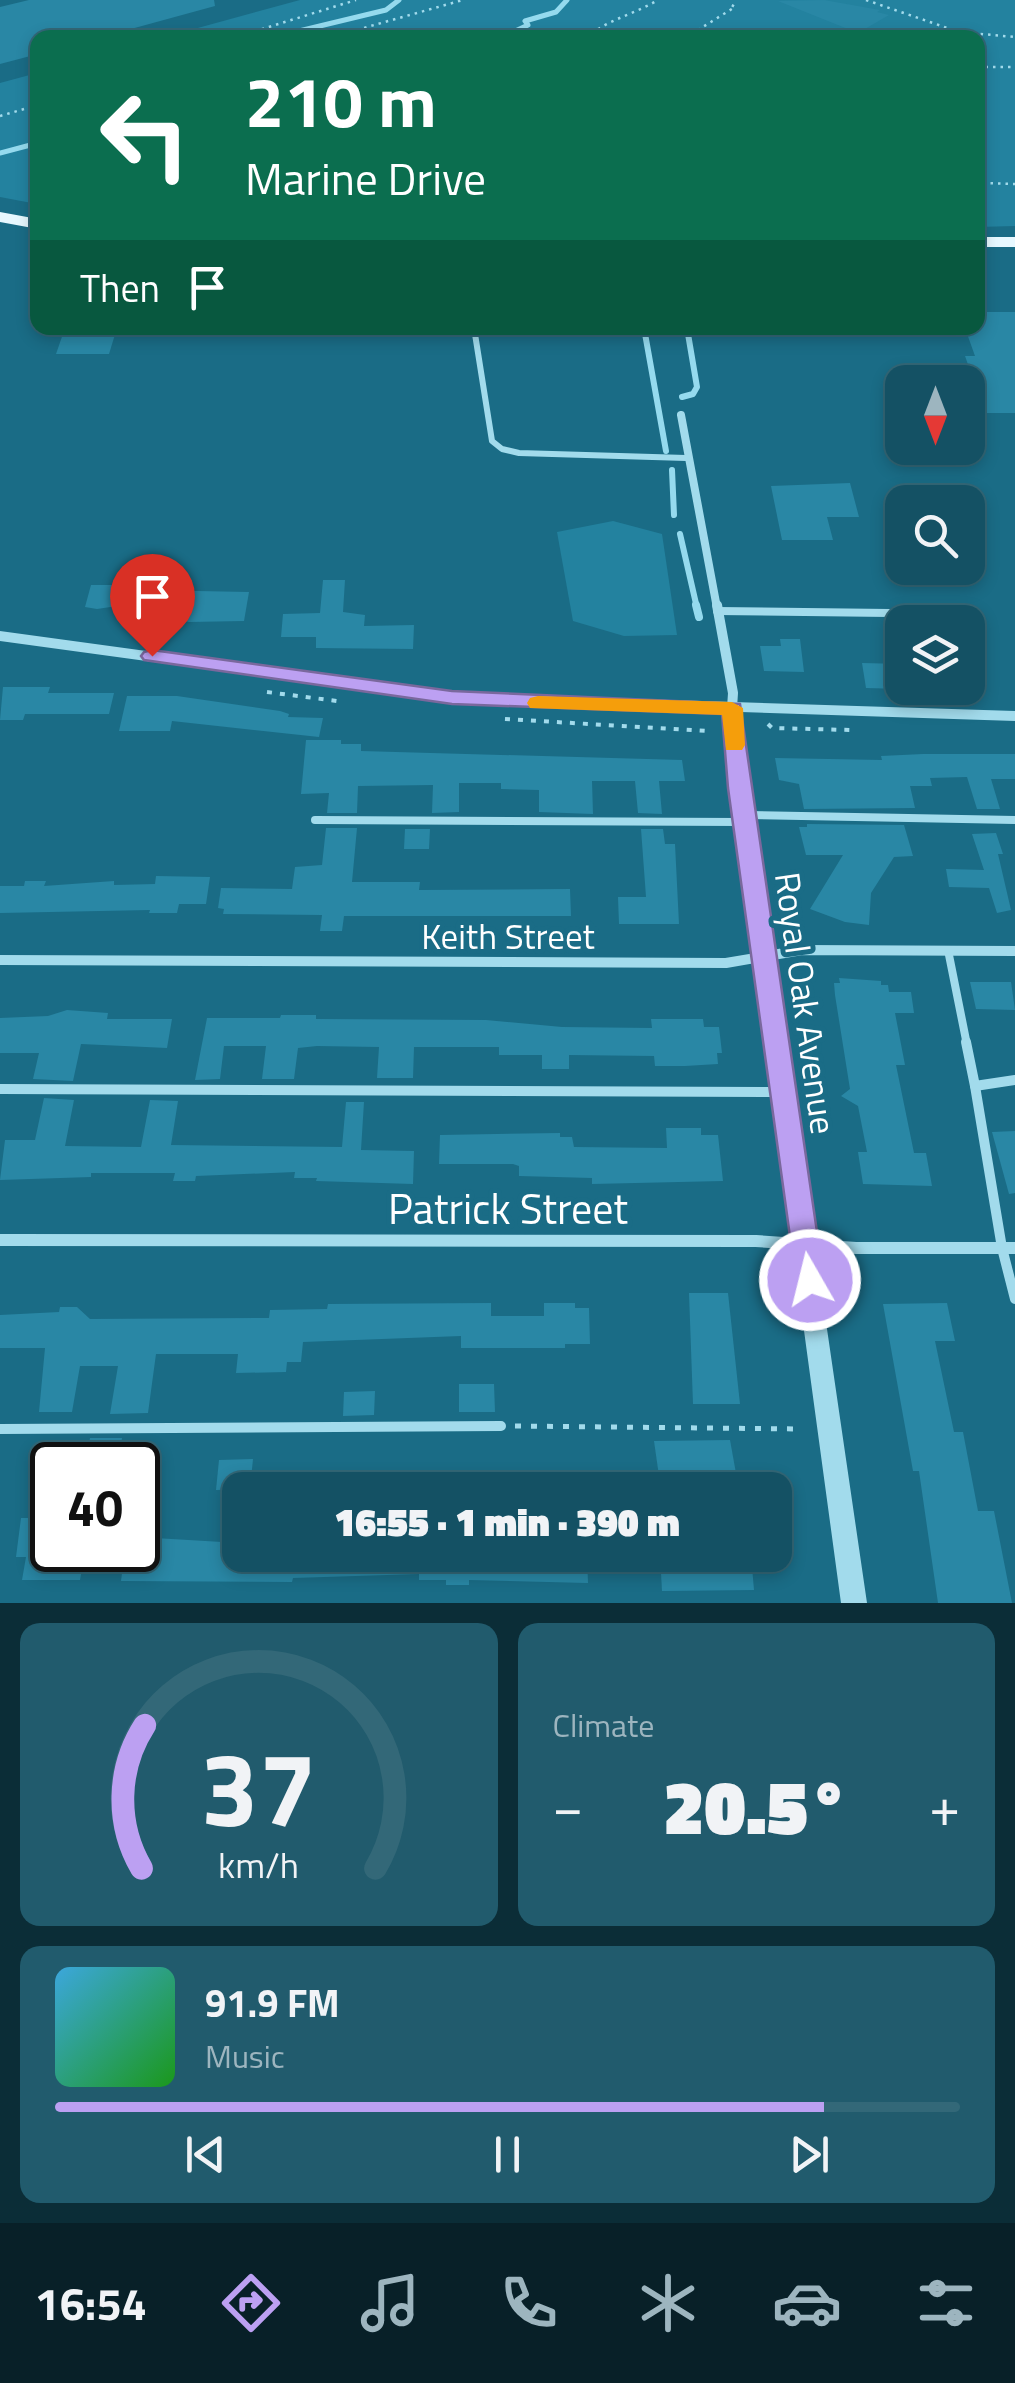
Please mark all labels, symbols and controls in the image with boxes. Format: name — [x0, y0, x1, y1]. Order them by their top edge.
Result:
text: 210 m — [245, 48, 437, 154]
icon: left — [80, 70, 210, 200]
text: Marine Drive — [245, 144, 486, 212]
text: Then — [80, 259, 160, 317]
icon: arrive — [180, 260, 235, 315]
north arrow — [885, 365, 985, 465]
map controls — [885, 365, 985, 705]
button: search — [885, 485, 985, 585]
pin — [110, 554, 195, 657]
icon: arrive — [125, 569, 180, 624]
button: layers — [885, 605, 985, 705]
street label: Royal Oak Avenue — [761, 869, 851, 1137]
street label: Keith Street — [421, 909, 595, 963]
street label: Patrick Street — [388, 1176, 628, 1240]
position arrow — [758, 1228, 862, 1332]
speed limit sign: 40 — [30, 1442, 160, 1572]
text: 16:55 · 1 min · 390 m — [334, 1493, 680, 1551]
text: Climate — [553, 1701, 654, 1749]
text: 37 — [201, 1708, 317, 1866]
text: 20.5° — [663, 1749, 849, 1863]
text: − — [553, 1764, 583, 1847]
text: + — [929, 1764, 960, 1847]
text: km/h — [218, 1837, 299, 1892]
text: 91.9 FM — [205, 1974, 340, 2032]
text: Music — [205, 2032, 285, 2080]
icon: previous — [178, 2127, 233, 2182]
icon: pause — [480, 2127, 535, 2182]
icon: next — [782, 2127, 837, 2182]
icon: directions — [216, 2268, 286, 2338]
icon: music — [355, 2268, 425, 2338]
icon: phone — [494, 2268, 564, 2338]
icon: climate — [633, 2268, 703, 2338]
icon: car — [772, 2268, 842, 2338]
icon: filters — [911, 2268, 981, 2338]
text: 16:54 — [34, 2269, 147, 2337]

